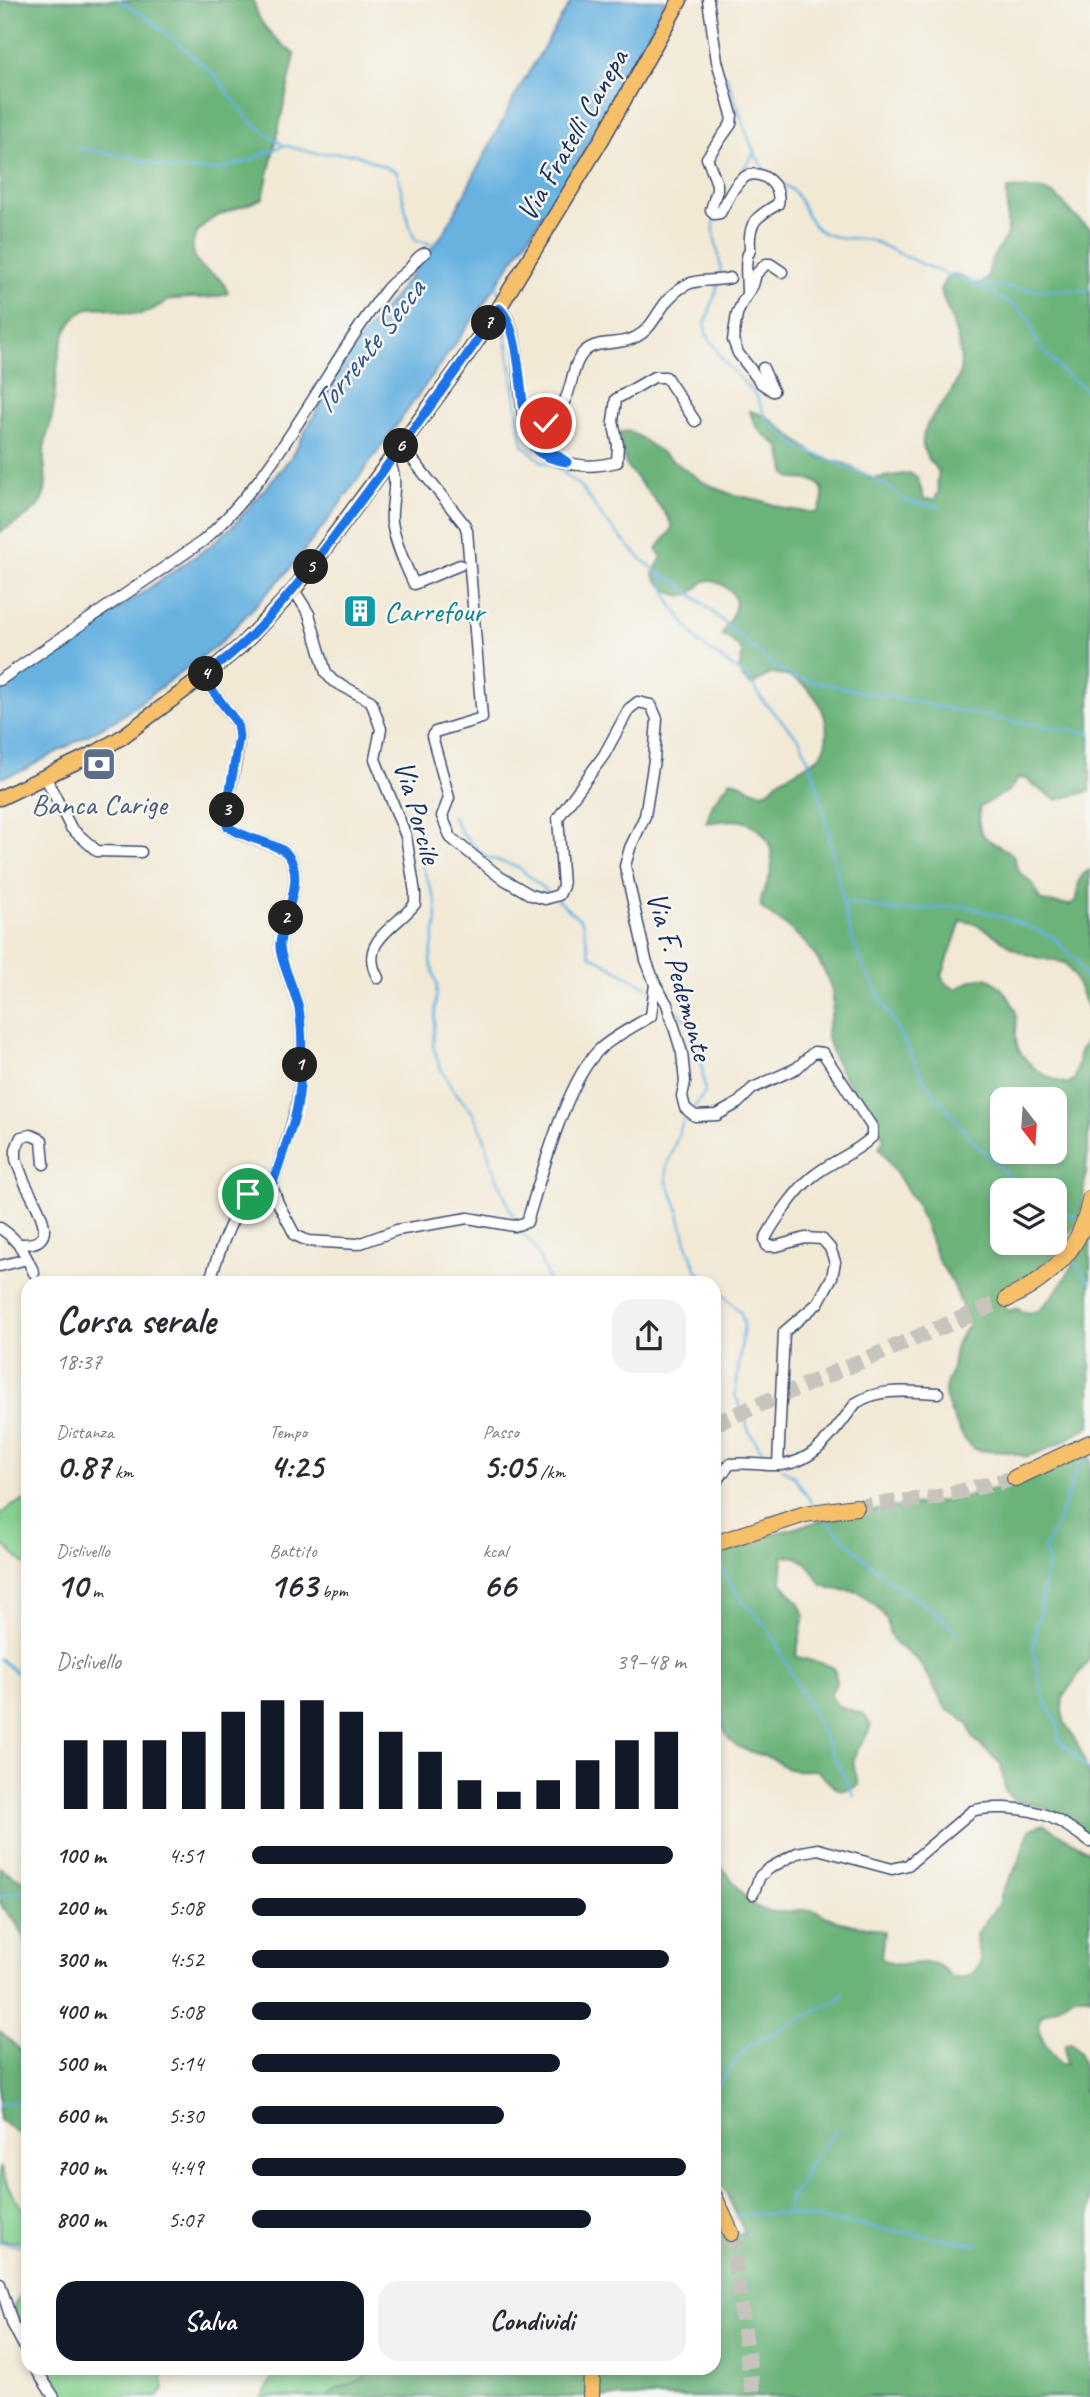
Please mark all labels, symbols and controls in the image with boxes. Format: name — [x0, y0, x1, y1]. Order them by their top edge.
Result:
street label: Via Fratelli Canepa — [508, 41, 637, 228]
water label: Torrente Secca — [302, 268, 436, 423]
pin: 7 — [472, 306, 506, 340]
text: 7 — [484, 310, 493, 334]
pin — [516, 393, 576, 453]
icon: check — [527, 404, 565, 442]
pin: 6 — [384, 428, 418, 464]
text: 6 — [396, 433, 405, 457]
pin: 5 — [294, 550, 328, 584]
text: 5 — [306, 554, 315, 578]
building icon: Carrefour — [341, 592, 379, 630]
place label: Carrefour — [384, 592, 487, 630]
pin: 4 — [188, 656, 224, 692]
text: 4 — [201, 661, 210, 685]
bank icon: Banca Carige — [80, 745, 118, 783]
street label: Via Porcile — [385, 756, 451, 870]
place label: Banca Carige — [31, 785, 169, 823]
pin: 3 — [210, 792, 244, 828]
text: 3 — [222, 797, 231, 821]
street label: Via F. Pedemonte — [638, 887, 723, 1067]
pin: 2 — [268, 900, 304, 936]
text: 2 — [281, 905, 290, 929]
pin: 1 — [282, 1048, 318, 1082]
text: 1 — [295, 1052, 304, 1076]
north arrow — [990, 1087, 1068, 1164]
map controls — [990, 1087, 1067, 1255]
pin — [218, 1164, 278, 1224]
icon: arrive — [229, 1175, 267, 1213]
button: layers — [990, 1178, 1067, 1255]
text: Corsa serale — [56, 1297, 216, 1344]
button: share — [612, 1299, 686, 1373]
text: 18:37 — [56, 1347, 102, 1376]
text: Distanza — [56, 1420, 114, 1444]
text: Tempo — [269, 1420, 307, 1444]
text: Passo — [483, 1420, 519, 1444]
text: 0.87 — [56, 1444, 110, 1489]
text: 4:25 — [269, 1444, 323, 1489]
text: 5:05 — [483, 1444, 536, 1489]
text: km — [110, 1460, 133, 1484]
text: /km — [536, 1460, 565, 1484]
text: Dislivello — [56, 1539, 110, 1563]
text: Battito — [269, 1539, 317, 1563]
text: kcal — [483, 1539, 508, 1563]
text: 10 — [56, 1563, 88, 1608]
text: 163 — [269, 1563, 317, 1608]
text: 66 — [483, 1563, 516, 1608]
text: m — [88, 1579, 103, 1603]
text: bpm — [317, 1579, 348, 1603]
text: Dislivello — [56, 1647, 121, 1676]
text: 39–48 m — [616, 1647, 686, 1676]
text: 100 m — [56, 1841, 106, 1870]
text: 4:51 — [168, 1841, 204, 1870]
text: 200 m — [56, 1893, 106, 1922]
text: 5:08 — [168, 1893, 204, 1922]
text: 300 m — [56, 1945, 106, 1974]
text: 4:52 — [168, 1945, 204, 1974]
text: 400 m — [56, 1997, 106, 2026]
text: 5:08 — [168, 1997, 204, 2026]
text: 500 m — [56, 2049, 105, 2078]
text: 5:14 — [168, 2049, 204, 2078]
text: 600 m — [56, 2101, 106, 2130]
text: 5:30 — [168, 2101, 204, 2130]
text: 700 m — [56, 2153, 106, 2182]
text: 4:49 — [168, 2153, 204, 2182]
text: 800 m — [56, 2205, 106, 2234]
text: 5:07 — [168, 2205, 204, 2234]
button: Salva — [56, 2281, 364, 2361]
button: Condividi — [378, 2281, 686, 2361]

